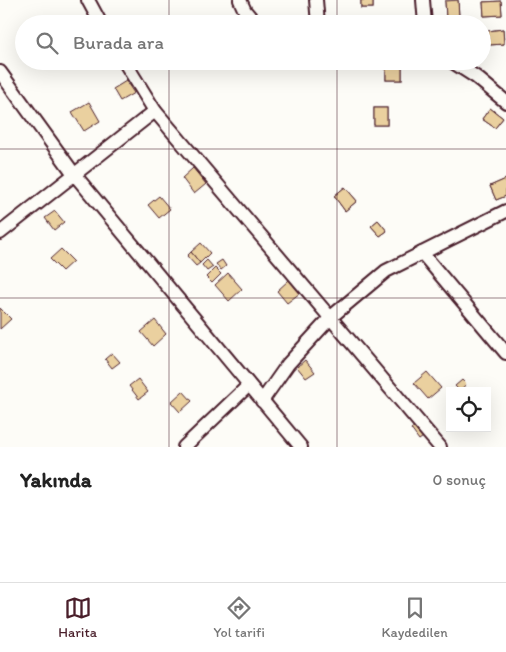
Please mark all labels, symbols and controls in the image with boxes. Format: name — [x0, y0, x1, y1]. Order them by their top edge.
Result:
search box — [15, 15, 491, 70]
icon: search — [33, 29, 61, 57]
text: Burada ara — [73, 31, 164, 54]
map controls — [446, 387, 491, 432]
button: locate — [446, 387, 491, 432]
text: Yakında — [20, 467, 92, 492]
text: 0 sonuç — [432, 470, 486, 489]
tab: Harita — [58, 594, 97, 641]
tab: Yol tarifi — [214, 594, 265, 641]
tab: Kaydedilen — [382, 594, 448, 641]

